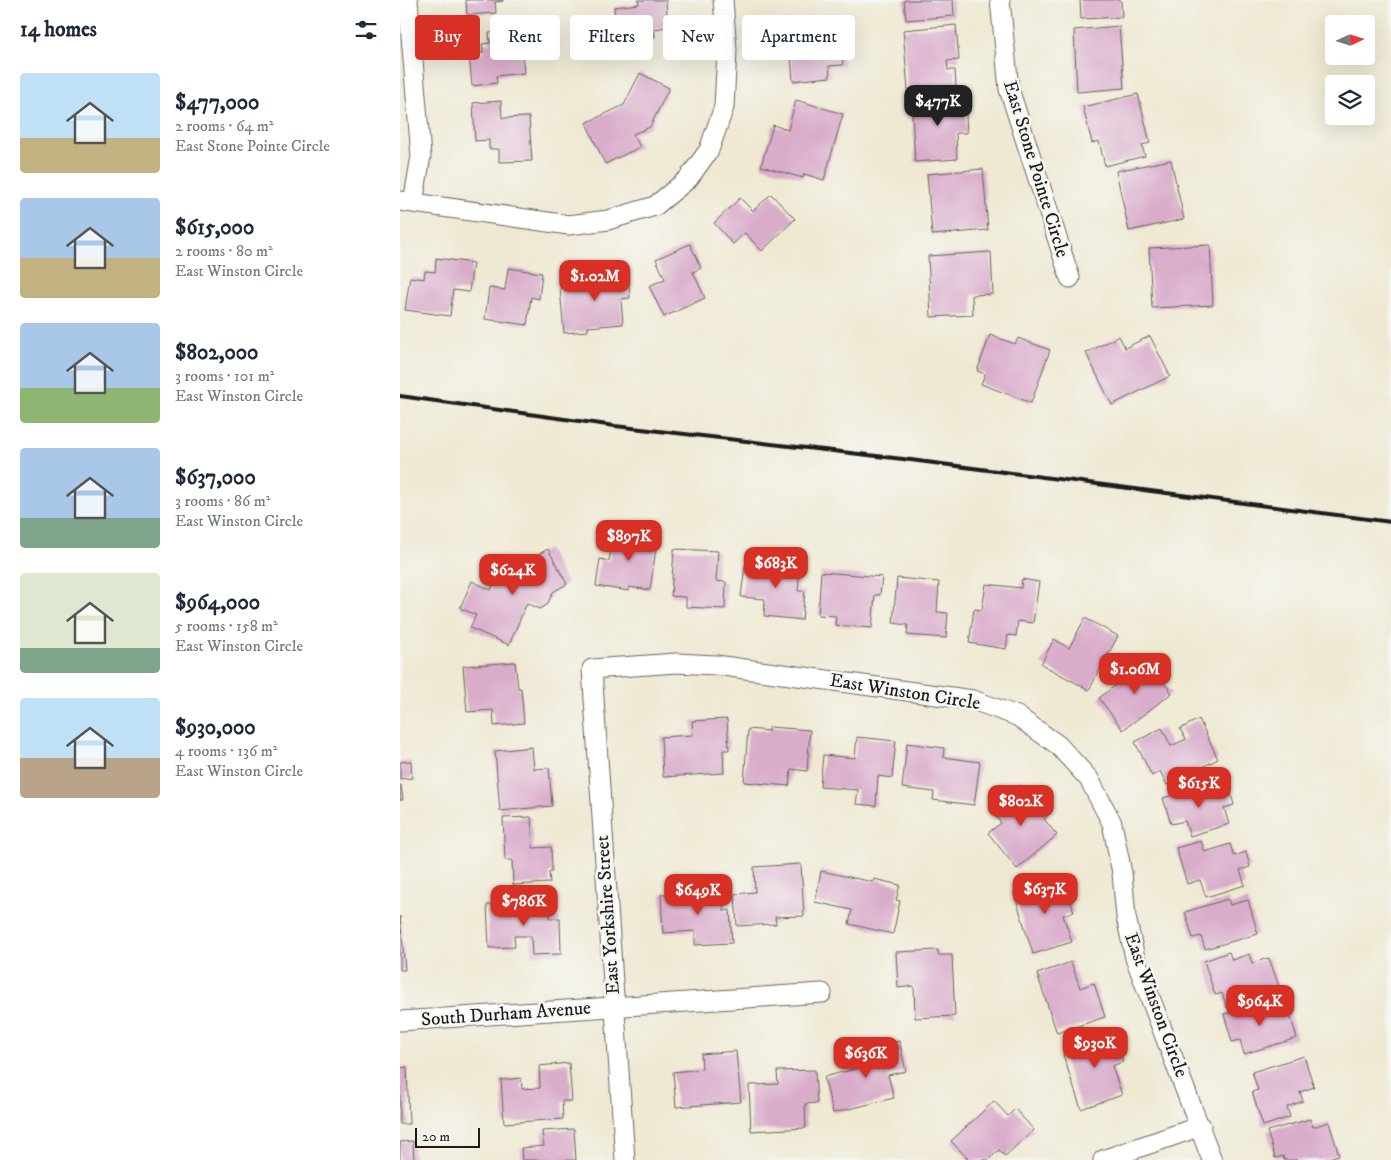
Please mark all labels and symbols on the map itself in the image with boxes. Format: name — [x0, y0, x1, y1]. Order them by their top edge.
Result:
north arrow — [1325, 15, 1375, 65]
street label: East Stone Pointe Circle — [998, 78, 1074, 260]
pin: $477K — [903, 84, 973, 127]
pin: $1.02M — [554, 260, 636, 302]
pin: $897K — [594, 520, 664, 562]
pin: $683K — [741, 546, 811, 589]
pin: $624K — [478, 554, 548, 596]
pin: $1.06M — [1094, 652, 1176, 695]
street label: East Winston Circle — [828, 669, 982, 715]
pin: $615K — [1164, 766, 1234, 809]
pin: $802K — [986, 784, 1056, 827]
street label: East Yorkshire Street — [591, 835, 625, 995]
pin: $637K — [1010, 872, 1080, 915]
pin: $649K — [663, 874, 733, 916]
pin: $786K — [489, 884, 559, 927]
street label: East Winston Circle — [1119, 930, 1193, 1080]
pin: $964K — [1225, 984, 1295, 1027]
street label: South Durham Avenue — [420, 997, 592, 1031]
pin: $930K — [1060, 1026, 1130, 1069]
pin: $636K — [831, 1036, 901, 1079]
scale bar — [415, 1125, 480, 1148]

